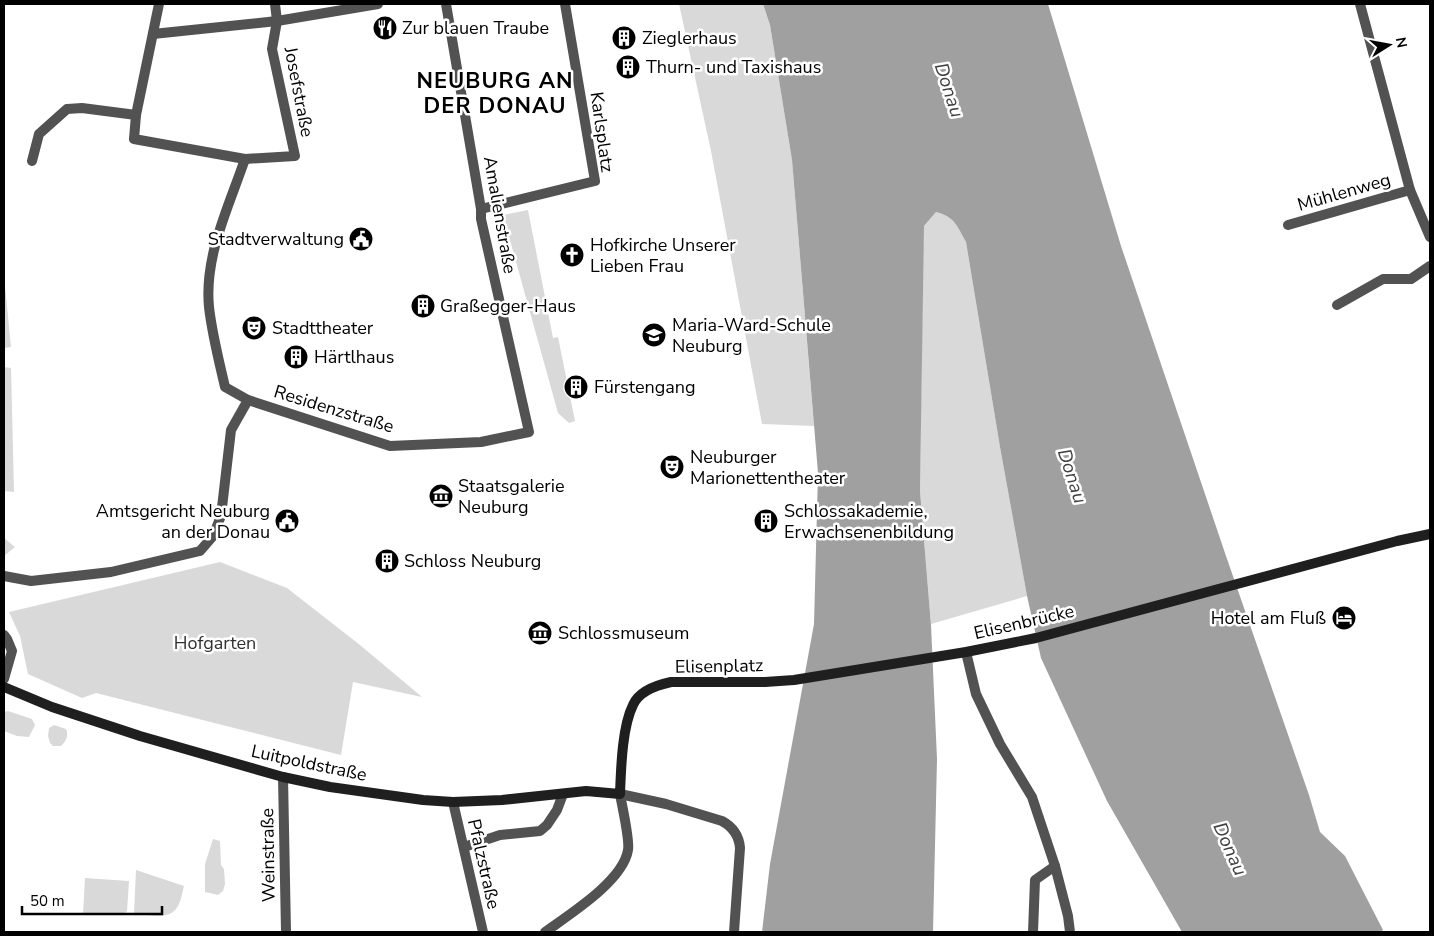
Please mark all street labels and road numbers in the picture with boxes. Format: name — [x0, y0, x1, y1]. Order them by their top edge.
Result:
street label: Josefstraße — [278, 44, 319, 139]
street label: Karlsplatz — [584, 90, 620, 174]
street label: Amalienstraße — [478, 154, 522, 276]
street label: Mühlenweg — [1295, 167, 1393, 217]
street label: Residenzstraße — [271, 379, 397, 439]
street label: Elisenbrücke — [972, 599, 1076, 645]
street label: Elisenplatz — [675, 653, 763, 679]
street label: Luitpoldstraße — [249, 739, 369, 787]
street label: Weinstraße — [255, 808, 281, 902]
street label: Pfalzstraße — [462, 817, 506, 911]

